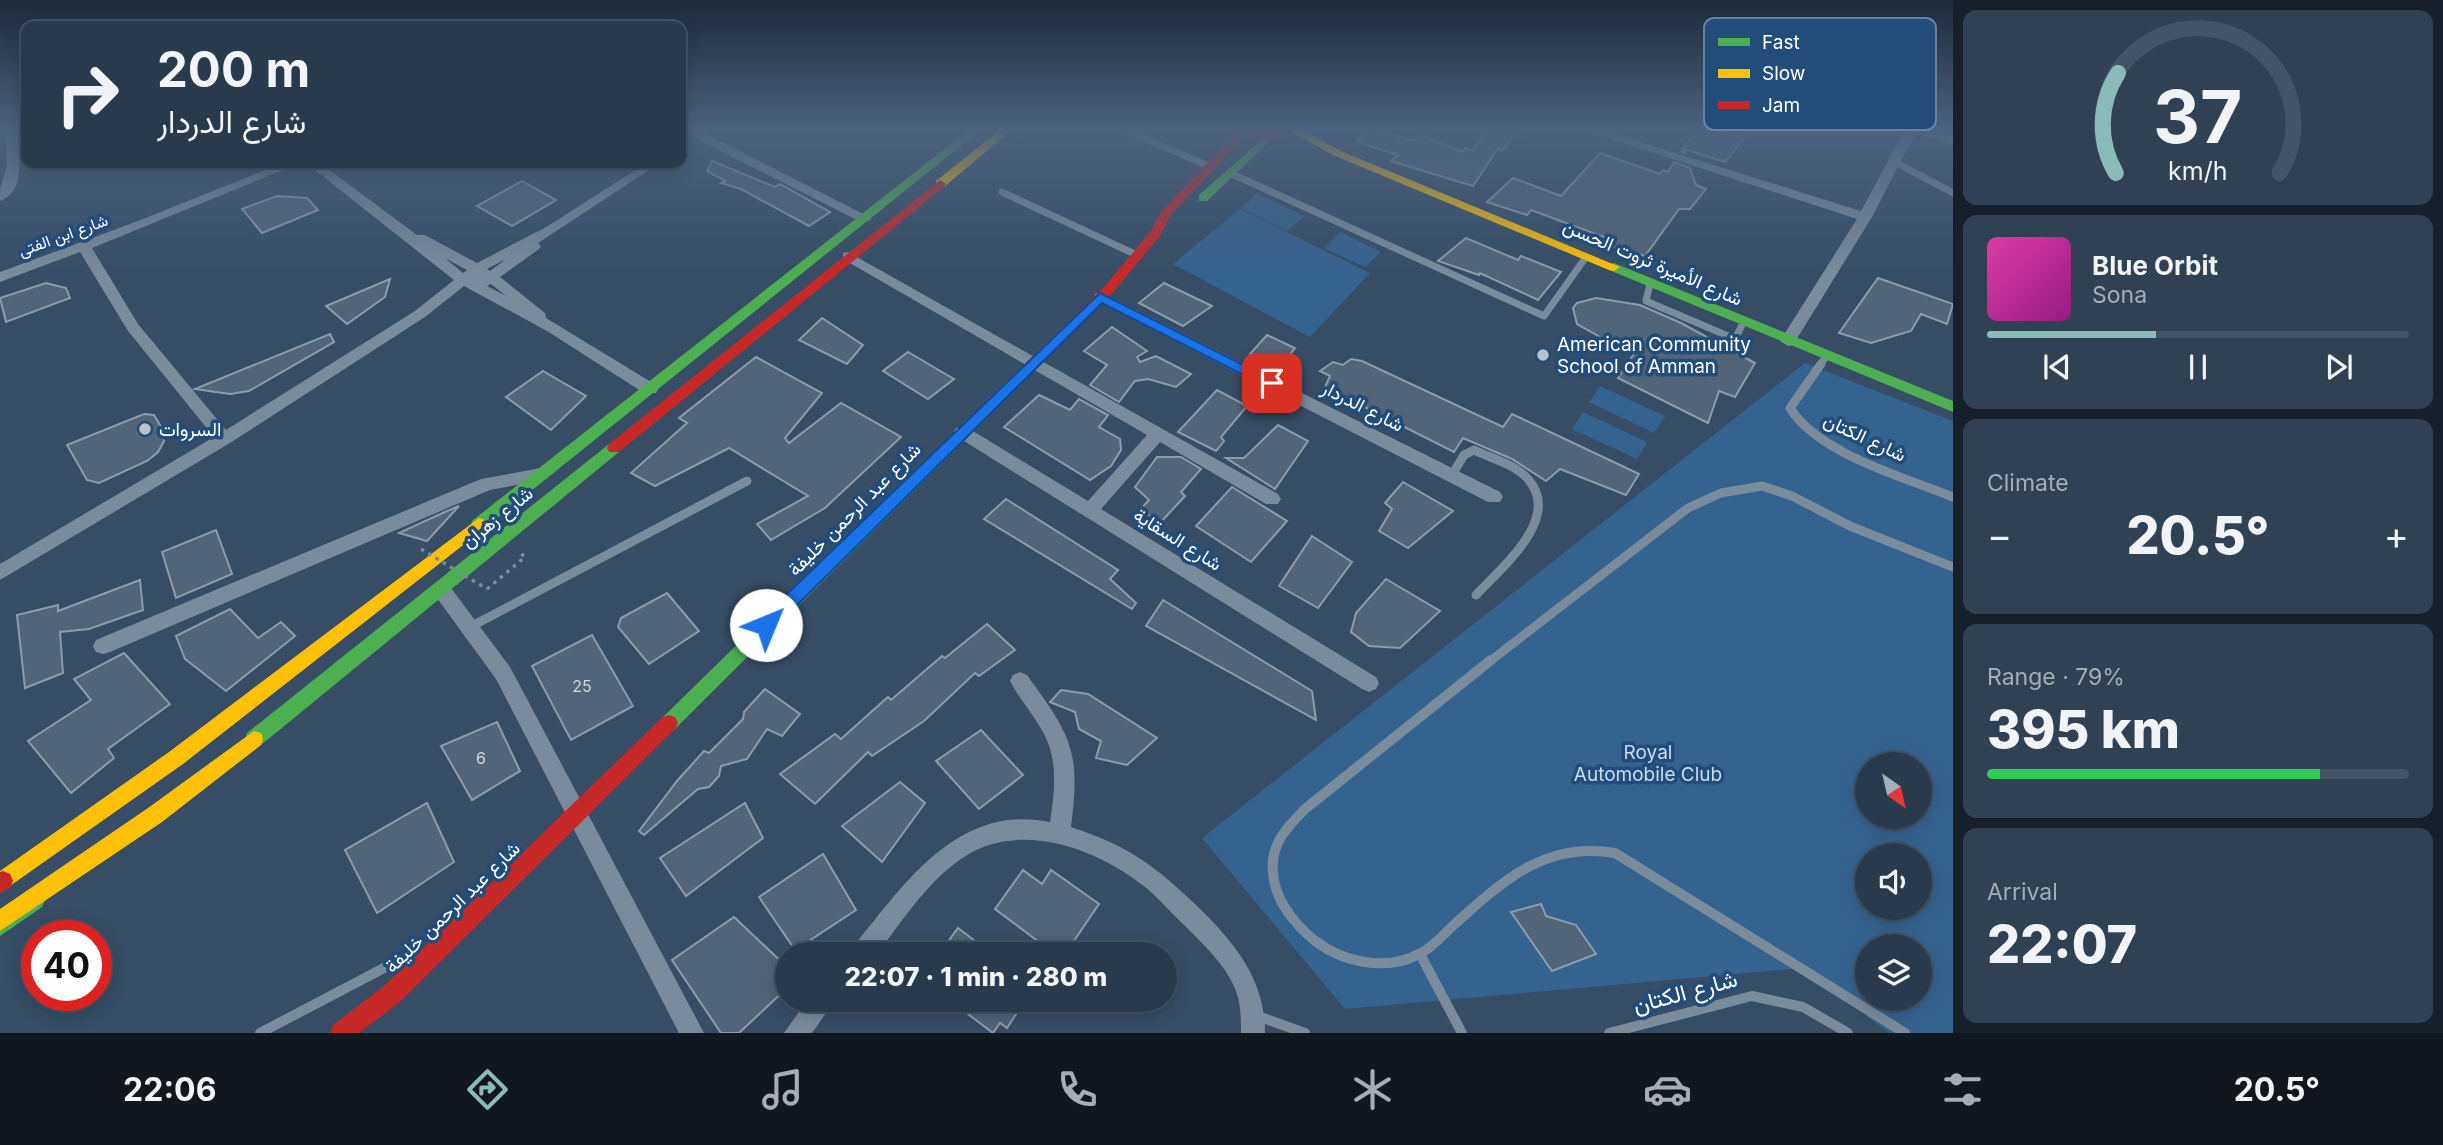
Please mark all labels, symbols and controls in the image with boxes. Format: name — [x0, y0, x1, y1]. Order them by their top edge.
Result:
legend — [1704, 18, 1936, 130]
text: Fast — [1762, 31, 1800, 54]
text: 200 m — [157, 40, 310, 99]
icon: right — [42, 49, 133, 140]
text: Slow — [1762, 62, 1805, 85]
text: 37 — [2153, 73, 2243, 162]
text: Jam — [1762, 94, 1800, 117]
text: شارع الدردار — [157, 102, 306, 141]
text: km/h — [2168, 156, 2228, 186]
street label: شارع ابن الفتى — [16, 210, 111, 262]
street label: شارع الأميرة ثروت الحسن — [1559, 214, 1746, 312]
text: Blue Orbit — [2092, 250, 2218, 281]
text: Sona — [2092, 281, 2147, 309]
place label: American Community School of Amman — [1557, 333, 1751, 378]
marker: American Community School of Amman — [1535, 347, 1551, 363]
icon: previous — [2038, 348, 2076, 386]
icon: pause — [2179, 348, 2217, 386]
icon: next — [2320, 348, 2358, 386]
pin — [1242, 353, 1302, 413]
icon: arrive — [1253, 364, 1291, 402]
street label: شارع الدردار — [1317, 376, 1407, 438]
street label: شارع الكتان — [1820, 408, 1910, 467]
place label: السروات — [159, 418, 221, 441]
marker: السروات — [137, 421, 153, 437]
street label: شارع عبد الرحمن خليفة — [783, 438, 926, 581]
text: Climate — [1987, 469, 2069, 497]
street label: شارع زهران — [457, 482, 538, 554]
street label: شارع السقاية — [1129, 503, 1226, 576]
text: 20.5° — [2126, 504, 2270, 567]
text: − — [1987, 512, 2012, 558]
text: + — [2384, 512, 2409, 558]
position arrow — [729, 588, 803, 662]
text: Range · 79% — [1987, 663, 2125, 691]
house number: 25 — [572, 676, 592, 696]
text: 395 km — [1987, 698, 2180, 761]
park label: Royal Automobile Club — [1574, 741, 1722, 786]
house number: 6 — [476, 748, 486, 768]
north arrow — [1855, 752, 1932, 830]
map controls — [1855, 752, 1932, 1011]
street label: شارع عبد الرحمن خليفة — [380, 837, 525, 978]
button: sound — [1855, 843, 1932, 920]
text: Arrival — [1987, 878, 2058, 906]
text: 22:07 — [1987, 913, 2137, 976]
speed limit sign: 40 — [21, 920, 112, 1011]
button: layers — [1855, 934, 1932, 1011]
text: 22:07 · 1 min · 280 m — [845, 961, 1107, 992]
street label: شارع الكتان — [1630, 965, 1741, 1021]
icon: directions — [463, 1065, 512, 1114]
icon: music — [758, 1065, 807, 1114]
icon: phone — [1053, 1065, 1102, 1114]
icon: climate — [1348, 1065, 1397, 1114]
icon: car — [1643, 1065, 1692, 1114]
icon: filters — [1938, 1065, 1987, 1114]
text: 22:06 — [123, 1070, 216, 1109]
text: 20.5° — [2234, 1070, 2320, 1109]

